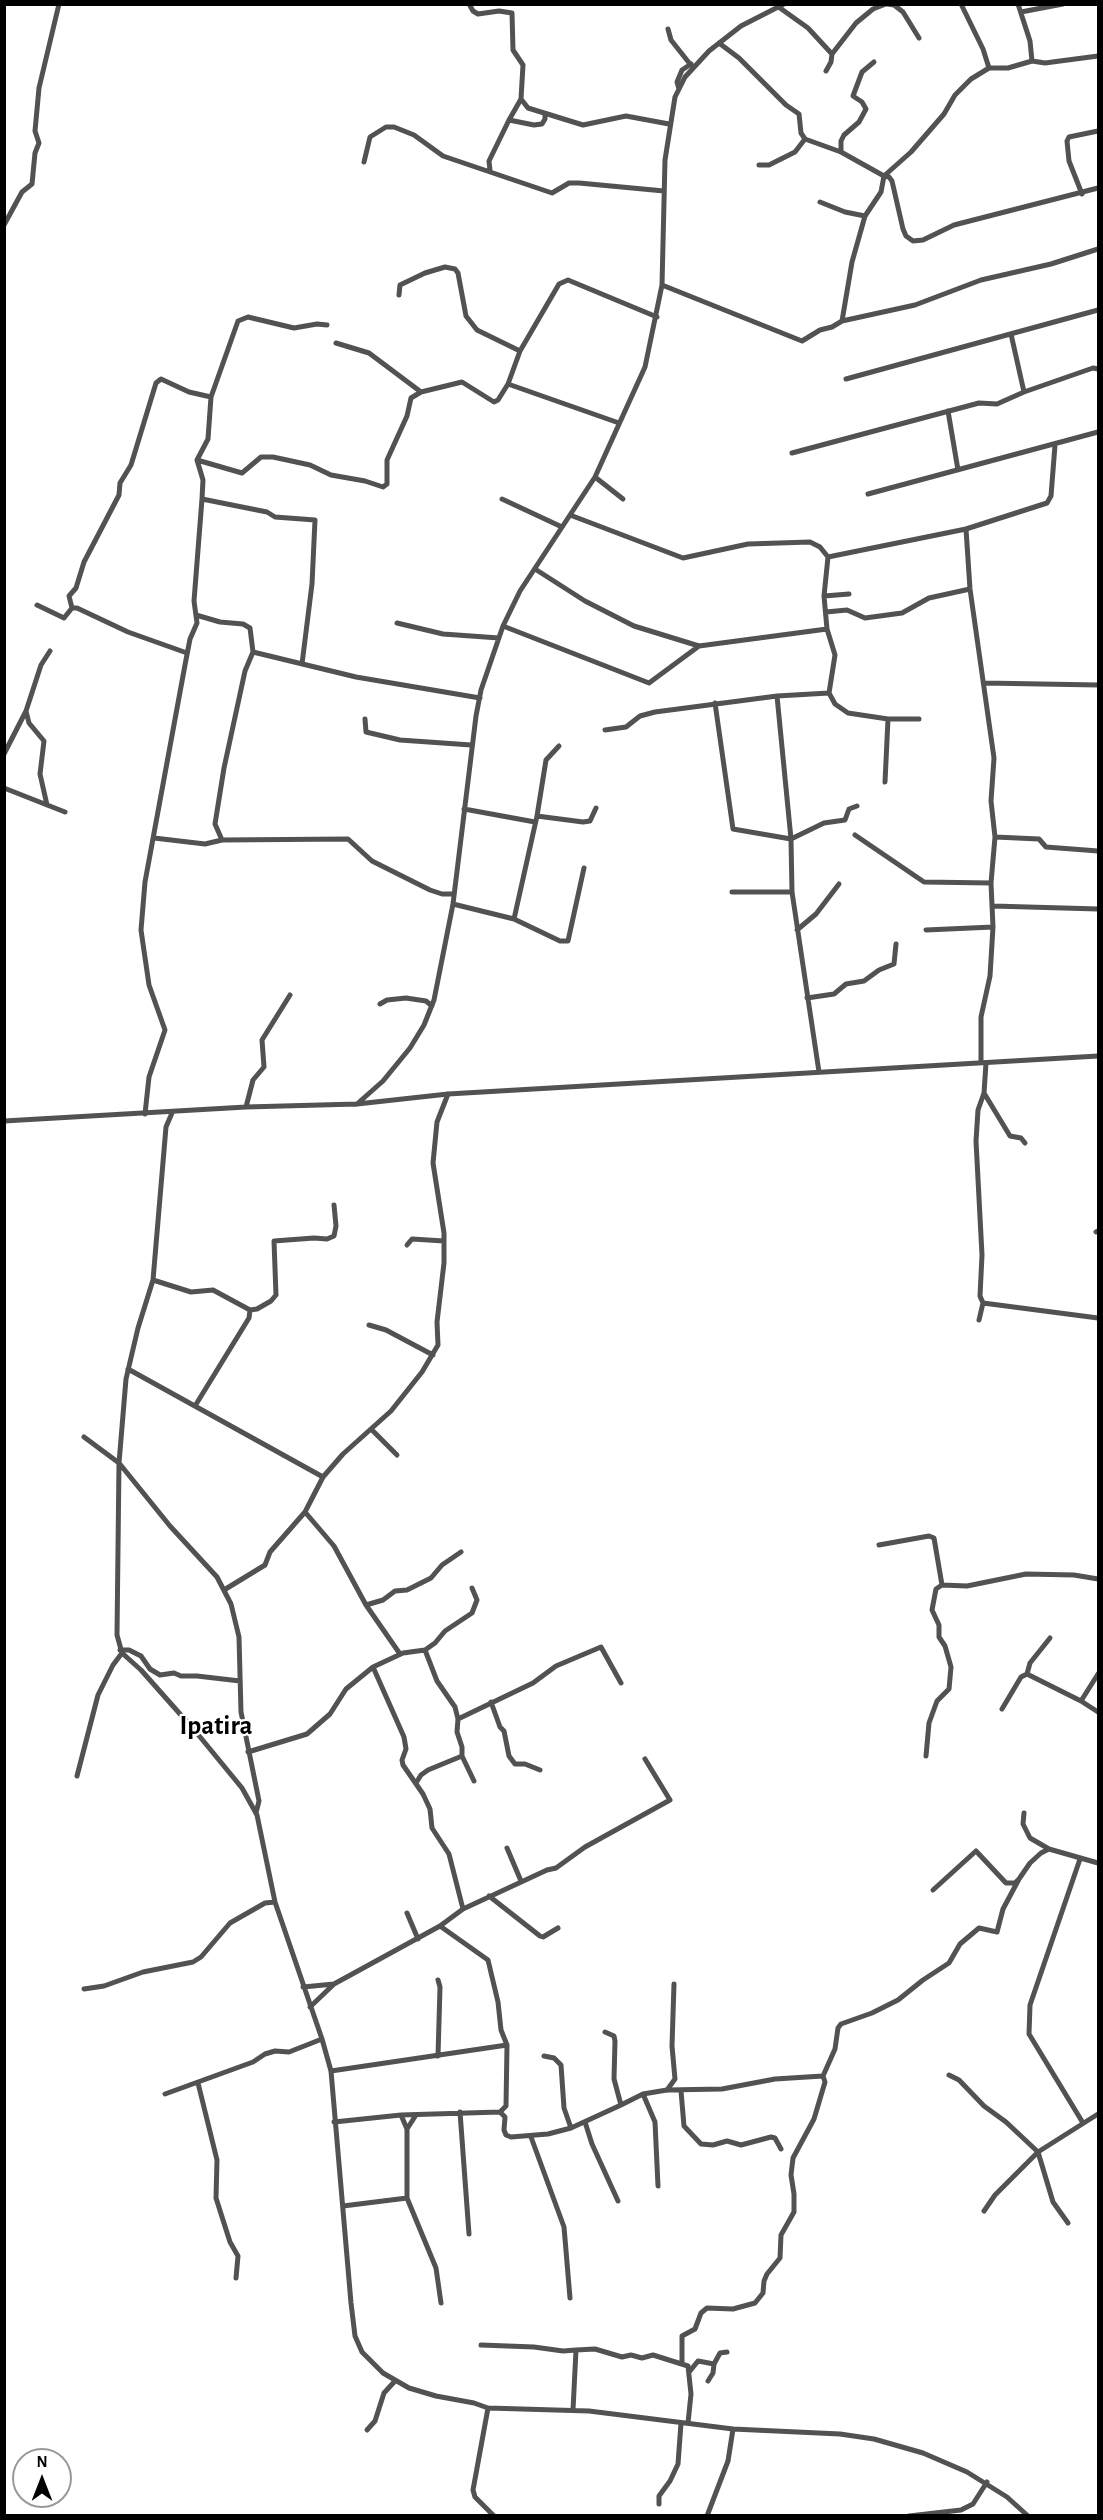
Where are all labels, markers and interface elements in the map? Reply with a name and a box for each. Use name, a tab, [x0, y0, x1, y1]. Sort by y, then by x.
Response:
district label: Ipatira	[180, 1710, 252, 1742]
north arrow	[12, 2448, 72, 2508]
text: N	[36, 2454, 48, 2470]

